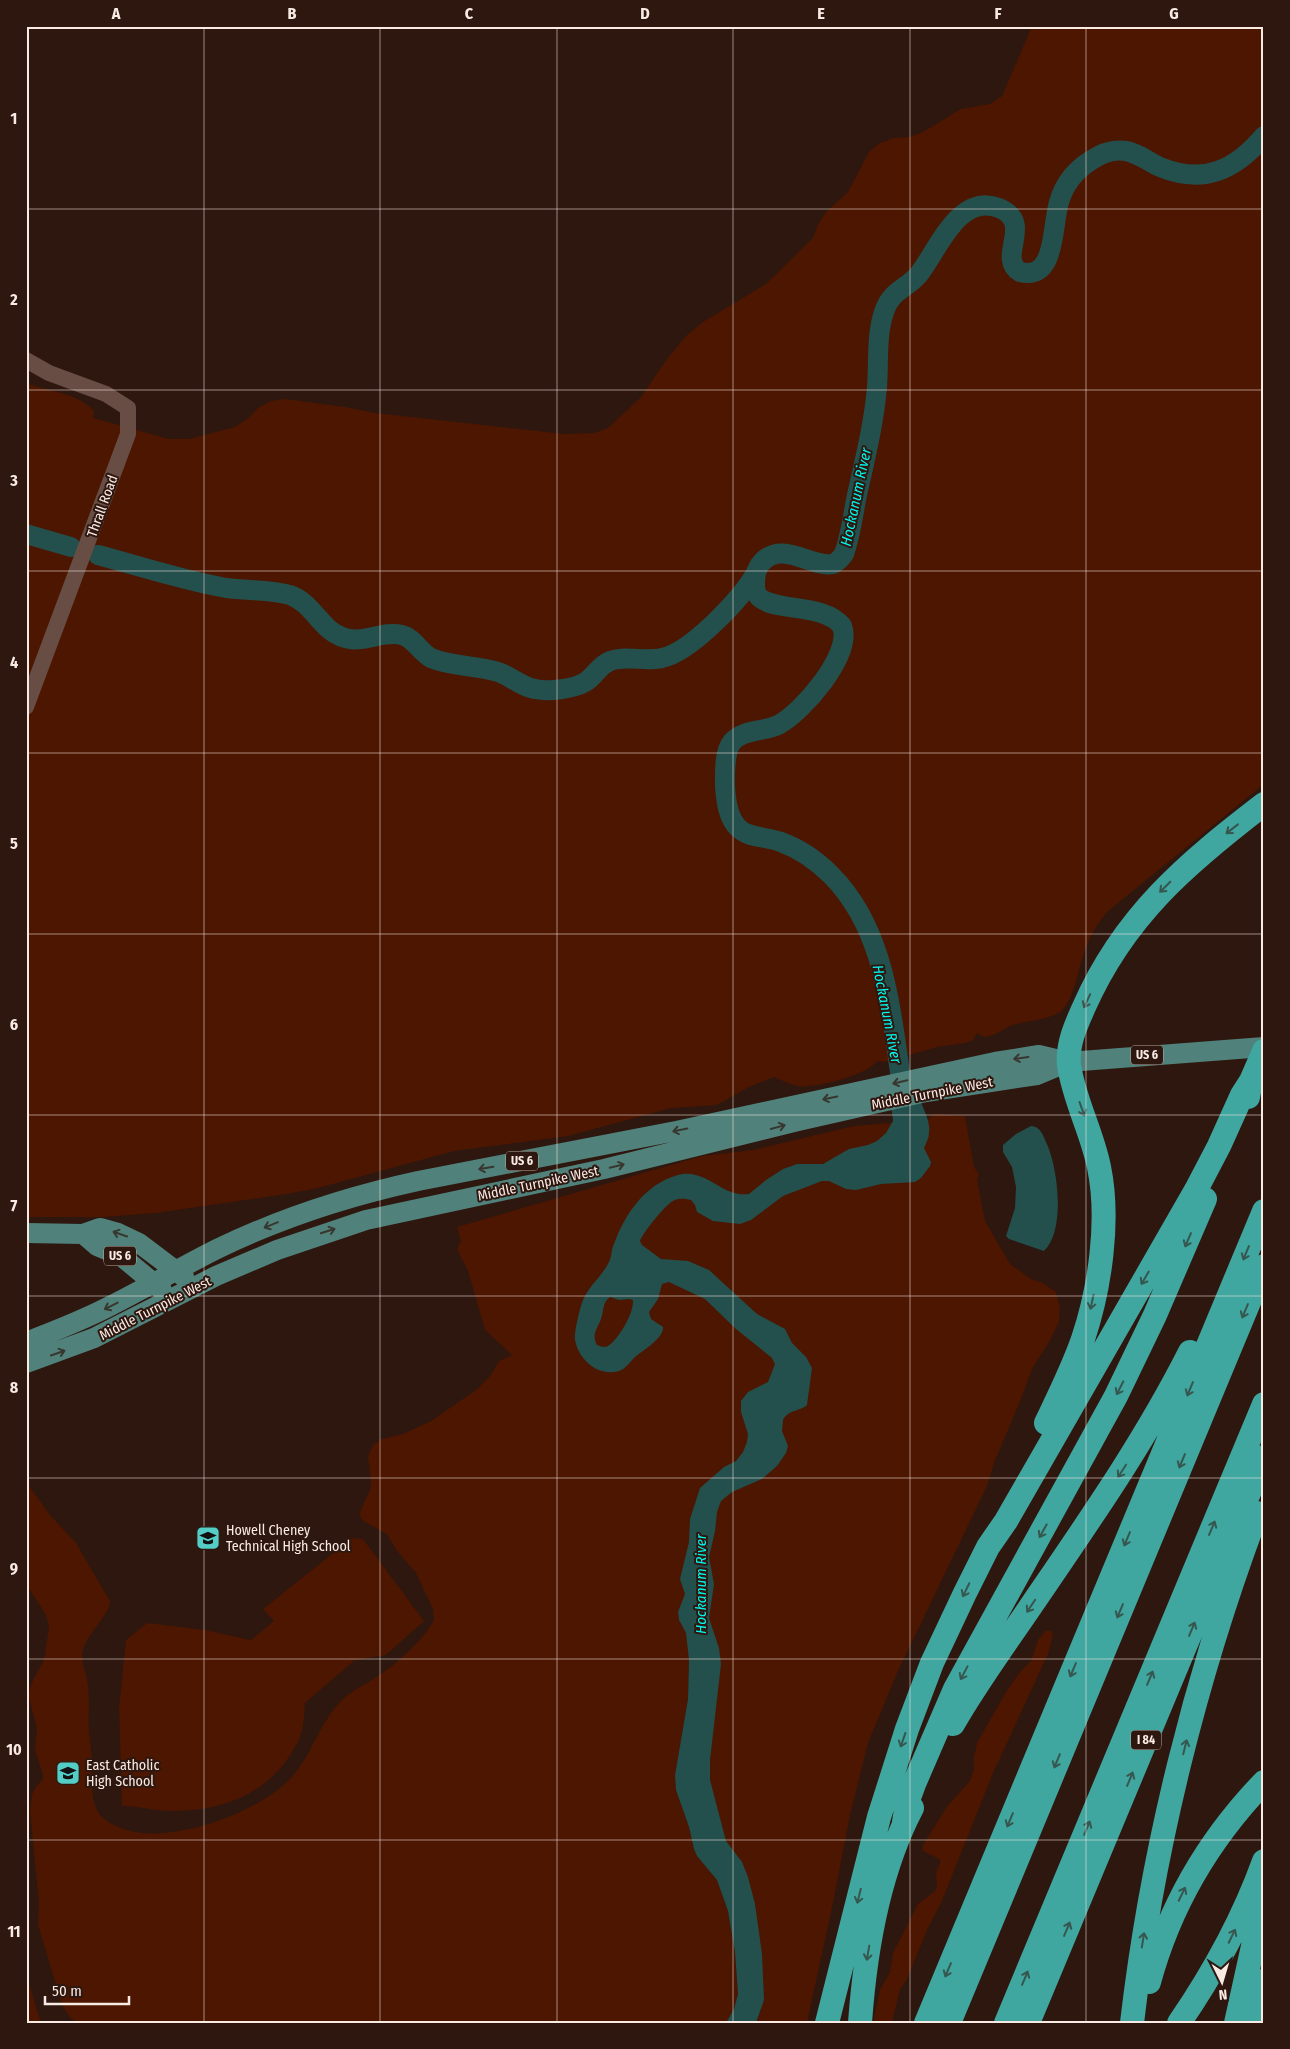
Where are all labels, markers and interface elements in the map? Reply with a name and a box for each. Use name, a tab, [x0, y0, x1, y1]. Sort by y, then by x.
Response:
text: A	[111, 4, 121, 23]
text: B	[288, 4, 297, 23]
text: C	[465, 4, 474, 23]
text: D	[640, 4, 650, 23]
text: E	[817, 4, 825, 23]
text: F	[994, 4, 1002, 23]
text: G	[1169, 4, 1179, 23]
text: 1	[11, 109, 17, 128]
text: 2	[9, 290, 18, 309]
water label: Hockanum River	[837, 445, 875, 548]
text: 3	[9, 471, 18, 490]
street label: Thrall Road	[83, 473, 122, 540]
text: 4	[10, 653, 18, 672]
one-way arrow	[1226, 823, 1239, 834]
text: 5	[10, 834, 18, 853]
one-way arrow	[1159, 881, 1171, 893]
water label: Hockanum River	[869, 963, 906, 1066]
one-way arrow	[1082, 993, 1092, 1008]
text: 6	[10, 1015, 18, 1034]
road number: US 6	[1131, 1046, 1163, 1064]
one-way arrow	[1013, 1053, 1029, 1063]
street label: Middle Turnpike West	[870, 1073, 995, 1114]
one-way arrow	[892, 1078, 908, 1087]
one-way arrow	[822, 1093, 838, 1103]
one-way arrow	[1078, 1100, 1087, 1116]
one-way arrow	[769, 1121, 785, 1131]
one-way arrow	[672, 1126, 688, 1135]
road number: US 6	[506, 1152, 538, 1170]
one-way arrow	[609, 1161, 625, 1170]
street label: Middle Turnpike West	[476, 1162, 601, 1205]
one-way arrow	[478, 1163, 494, 1173]
text: 7	[11, 1196, 18, 1215]
one-way arrow	[264, 1222, 279, 1231]
one-way arrow	[320, 1226, 336, 1236]
one-way arrow	[113, 1229, 128, 1238]
one-way arrow	[1182, 1232, 1192, 1247]
one-way arrow	[1241, 1245, 1251, 1260]
road number: US 6	[104, 1246, 136, 1266]
one-way arrow	[1140, 1270, 1150, 1285]
street label: Middle Turnpike West	[96, 1273, 214, 1344]
one-way arrow	[1087, 1294, 1096, 1310]
one-way arrow	[103, 1301, 118, 1311]
one-way arrow	[1240, 1303, 1249, 1318]
one-way arrow	[49, 1348, 65, 1357]
text: 8	[10, 1378, 19, 1397]
one-way arrow	[1115, 1380, 1124, 1395]
one-way arrow	[1185, 1380, 1194, 1396]
one-way arrow	[1177, 1453, 1187, 1468]
one-way arrow	[1117, 1464, 1127, 1478]
one-way arrow	[1208, 1521, 1217, 1536]
place label: Howell Cheney Technical High School	[226, 1522, 351, 1555]
one-way arrow	[1037, 1523, 1047, 1537]
school or university icon: Howell Cheney Technical High School	[195, 1525, 221, 1551]
one-way arrow	[1122, 1531, 1131, 1546]
water label: Hockanum River	[692, 1533, 710, 1634]
text: 9	[10, 1559, 18, 1578]
one-way arrow	[961, 1582, 970, 1597]
one-way arrow	[1026, 1598, 1036, 1612]
one-way arrow	[1115, 1603, 1124, 1618]
one-way arrow	[1188, 1622, 1198, 1637]
one-way arrow	[1067, 1662, 1077, 1677]
one-way arrow	[958, 1665, 968, 1679]
one-way arrow	[1145, 1671, 1155, 1686]
road number: I 84	[1131, 1730, 1161, 1750]
one-way arrow	[898, 1732, 907, 1747]
one-way arrow	[1181, 1739, 1190, 1755]
text: 10	[6, 1740, 22, 1759]
one-way arrow	[1052, 1753, 1062, 1768]
place label: East Catholic High School	[86, 1757, 159, 1790]
school or university icon: East Catholic High School	[55, 1760, 81, 1786]
one-way arrow	[1125, 1772, 1135, 1787]
one-way arrow	[1005, 1812, 1015, 1827]
one-way arrow	[1083, 1821, 1092, 1836]
one-way arrow	[1178, 1887, 1188, 1902]
one-way arrow	[854, 1888, 863, 1904]
text: 11	[7, 1922, 21, 1941]
one-way arrow	[1063, 1922, 1073, 1937]
one-way arrow	[1228, 1929, 1237, 1944]
one-way arrow	[1138, 1932, 1148, 1948]
one-way arrow	[863, 1945, 873, 1961]
north arrow	[1198, 1956, 1248, 2006]
one-way arrow	[942, 1962, 952, 1977]
one-way arrow	[1020, 1971, 1030, 1986]
scale bar	[45, 1974, 129, 2006]
text: 50 m	[52, 1982, 82, 2000]
text: N	[1218, 1986, 1228, 2003]

